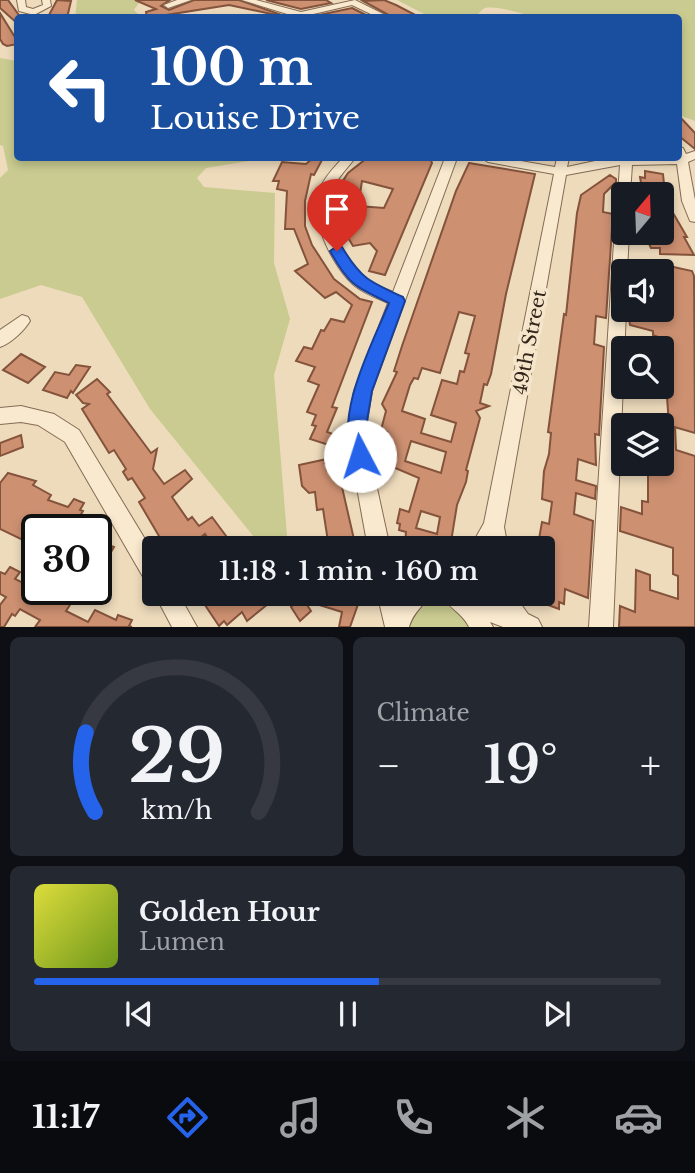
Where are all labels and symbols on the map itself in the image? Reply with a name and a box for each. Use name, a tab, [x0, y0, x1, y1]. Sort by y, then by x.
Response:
pin	[307, 179, 367, 251]
north arrow	[611, 182, 674, 245]
street label: 49th Street	[508, 287, 551, 396]
position arrow	[323, 419, 397, 493]
speed limit sign: 30	[21, 514, 112, 605]

